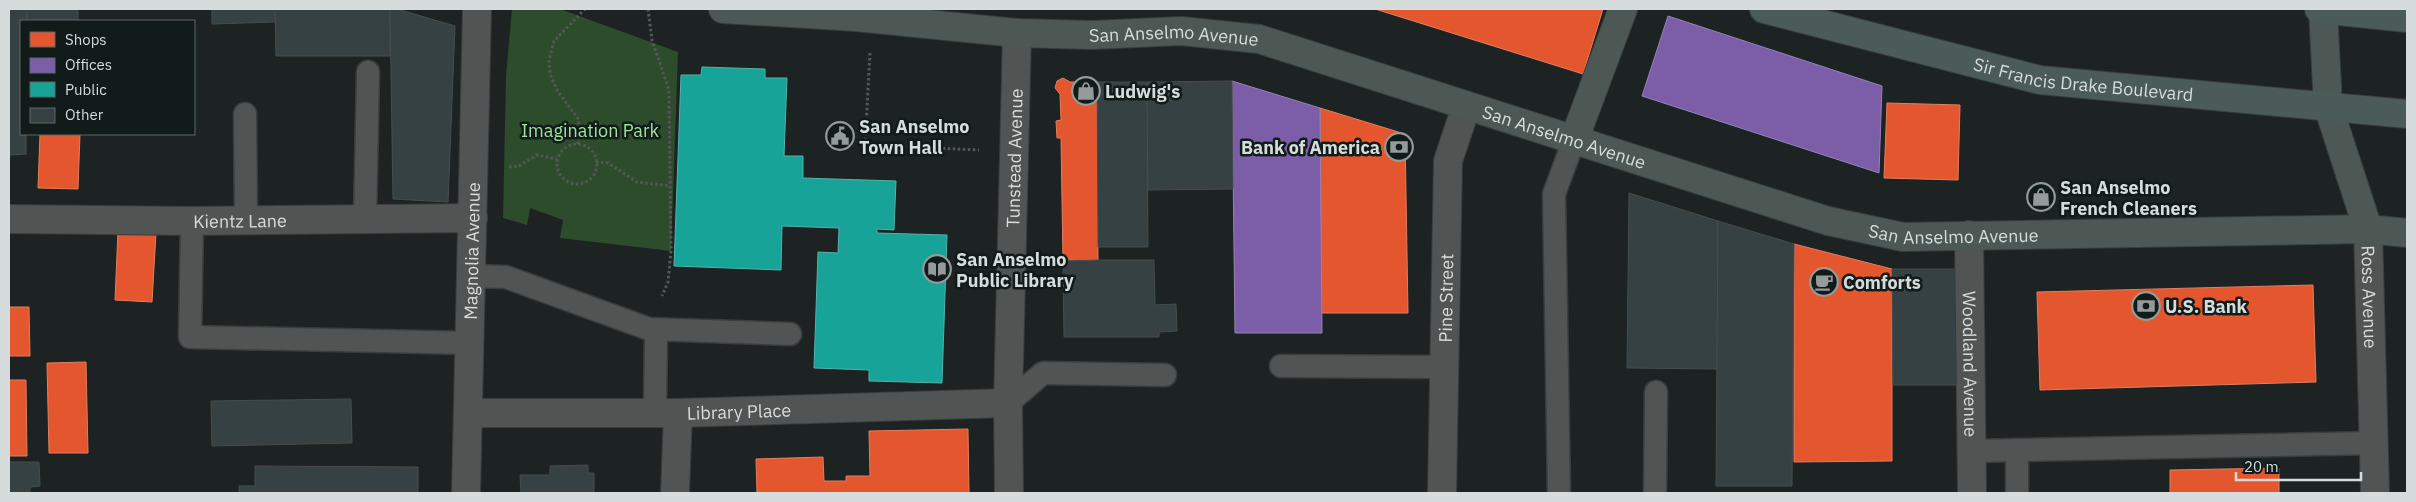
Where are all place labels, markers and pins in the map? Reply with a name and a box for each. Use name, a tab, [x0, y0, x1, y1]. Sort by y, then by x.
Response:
shop icon: Ludwig's	[1071, 76, 1101, 106]
place label: Ludwig's	[1105, 80, 1180, 103]
place label: San Anselmo Town Hall	[859, 115, 969, 159]
public building icon: San Anselmo Town Hall	[825, 121, 855, 151]
bank icon: Bank of America	[1384, 132, 1414, 162]
place label: Bank of America	[1241, 136, 1380, 159]
place label: San Anselmo French Cleaners	[2060, 176, 2197, 220]
shop icon: San Anselmo French Cleaners	[2026, 182, 2056, 212]
place label: San Anselmo Public Library	[956, 248, 1074, 292]
library icon: San Anselmo Public Library	[922, 254, 952, 284]
cafe icon: Comforts	[1809, 267, 1839, 297]
place label: Comforts	[1843, 271, 1921, 294]
bank icon: U.S. Bank	[2131, 291, 2161, 321]
place label: U.S. Bank	[2165, 295, 2247, 318]

